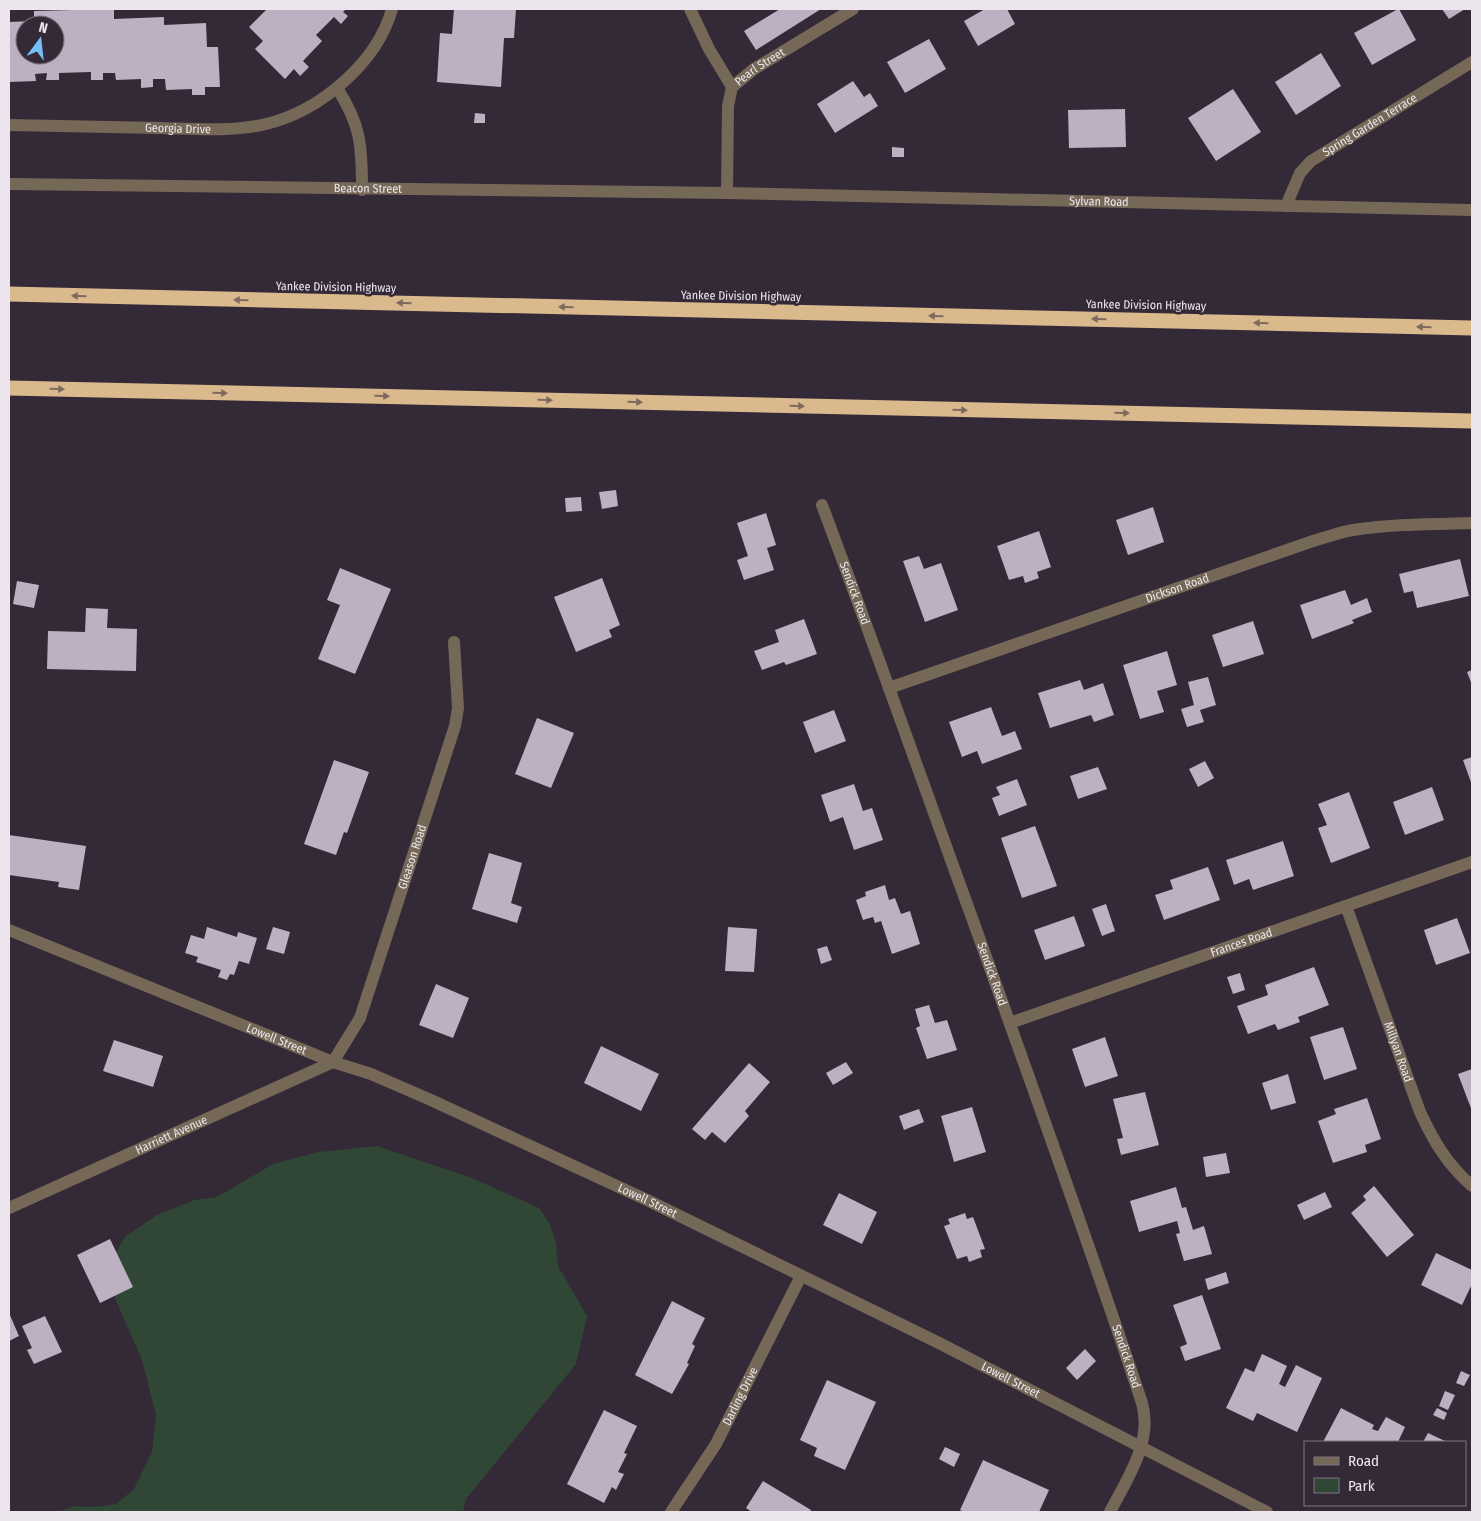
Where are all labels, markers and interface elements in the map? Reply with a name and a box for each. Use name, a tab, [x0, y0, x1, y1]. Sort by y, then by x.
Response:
north arrow	[15, 15, 65, 65]
text: N	[37, 19, 49, 37]
street label: Pearl Street	[732, 45, 787, 89]
street label: Spring Garden Terrace	[1320, 91, 1419, 159]
street label: Georgia Drive	[145, 121, 211, 136]
street label: Beacon Street	[334, 181, 402, 196]
street label: Sylvan Road	[1069, 194, 1129, 209]
street label: Yankee Division Highway	[276, 279, 397, 295]
street label: Yankee Division Highway	[681, 288, 802, 304]
one-way arrow	[71, 292, 87, 300]
one-way arrow	[233, 295, 249, 303]
street label: Yankee Division Highway	[1086, 297, 1207, 313]
one-way arrow	[396, 299, 412, 307]
one-way arrow	[558, 303, 574, 311]
one-way arrow	[928, 311, 944, 319]
one-way arrow	[1090, 315, 1106, 323]
one-way arrow	[1253, 319, 1269, 327]
one-way arrow	[1415, 322, 1431, 330]
one-way arrow	[50, 385, 66, 393]
one-way arrow	[212, 389, 228, 397]
one-way arrow	[375, 392, 391, 400]
one-way arrow	[537, 396, 553, 404]
one-way arrow	[627, 399, 643, 407]
one-way arrow	[790, 402, 806, 410]
one-way arrow	[952, 406, 968, 414]
one-way arrow	[1115, 410, 1131, 418]
street label: Sendick Road	[837, 560, 873, 627]
street label: Dickson Road	[1144, 571, 1211, 606]
street label: Gleason Road	[395, 823, 429, 891]
street label: Frances Road	[1209, 925, 1274, 960]
street label: Sendick Road	[974, 941, 1010, 1007]
street label: Lowell Street	[244, 1020, 309, 1058]
street label: Millyan Road	[1381, 1020, 1416, 1084]
street label: Harriett Avenue	[133, 1113, 209, 1157]
street label: Lowell Street	[616, 1181, 679, 1221]
street label: Sendick Road	[1109, 1323, 1144, 1390]
street label: Lowell Street	[979, 1359, 1042, 1401]
street label: Darling Drive	[720, 1365, 761, 1428]
legend	[1304, 1441, 1466, 1506]
text: Road	[1348, 1452, 1379, 1470]
text: Park	[1348, 1477, 1375, 1495]

